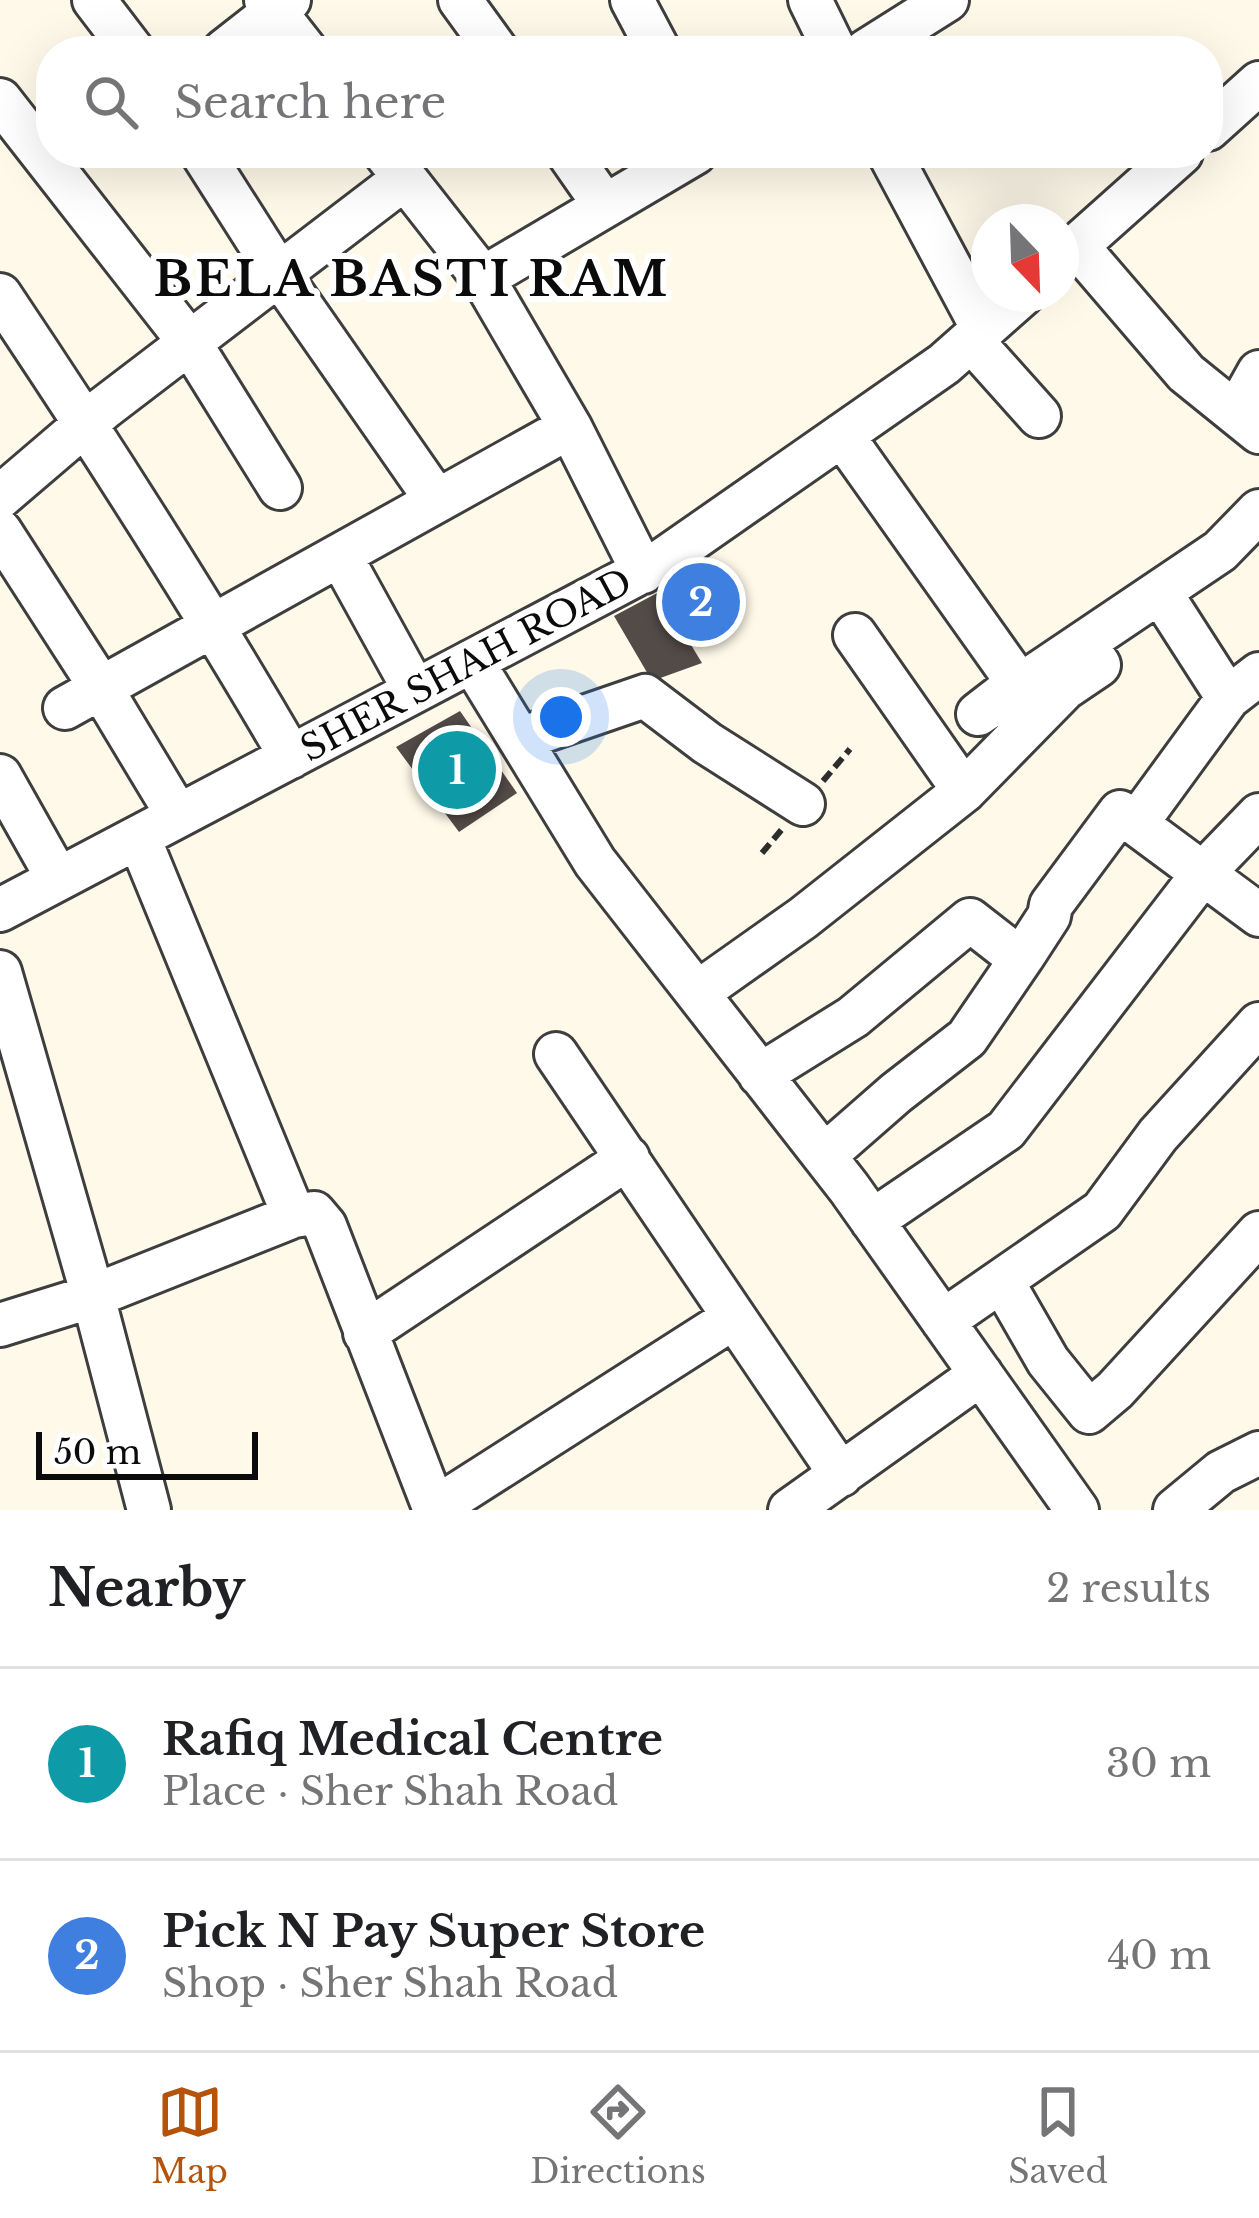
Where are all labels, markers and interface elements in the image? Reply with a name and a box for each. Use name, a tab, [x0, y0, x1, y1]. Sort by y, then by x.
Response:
search box	[36, 36, 1223, 168]
icon: search	[78, 69, 144, 135]
text: Search here	[174, 74, 446, 130]
north arrow	[971, 204, 1079, 312]
district label: BELA BASTI RAM	[154, 249, 670, 309]
pin: 2	[662, 557, 740, 647]
street label: SHER SHAH ROAD	[293, 559, 639, 771]
your location	[531, 687, 591, 747]
pin: 1	[418, 725, 496, 815]
scale bar	[36, 1426, 258, 1479]
text: 50 m	[54, 1432, 141, 1473]
text: Nearby	[48, 1557, 245, 1620]
text: 2 results	[1046, 1564, 1211, 1613]
text: Rafiq Medical Centre	[162, 1711, 663, 1767]
text: 1	[78, 1739, 96, 1788]
text: 30 m	[1106, 1739, 1211, 1788]
text: Place · Sher Shah Road	[162, 1767, 618, 1816]
text: Pick N Pay Super Store	[162, 1903, 705, 1959]
text: 2	[74, 1931, 100, 1980]
text: 40 m	[1107, 1931, 1211, 1980]
text: Shop · Sher Shah Road	[162, 1959, 618, 2008]
tab: Map	[151, 2079, 228, 2192]
tab: Directions	[530, 2079, 706, 2192]
tab: Saved	[1008, 2079, 1108, 2192]

